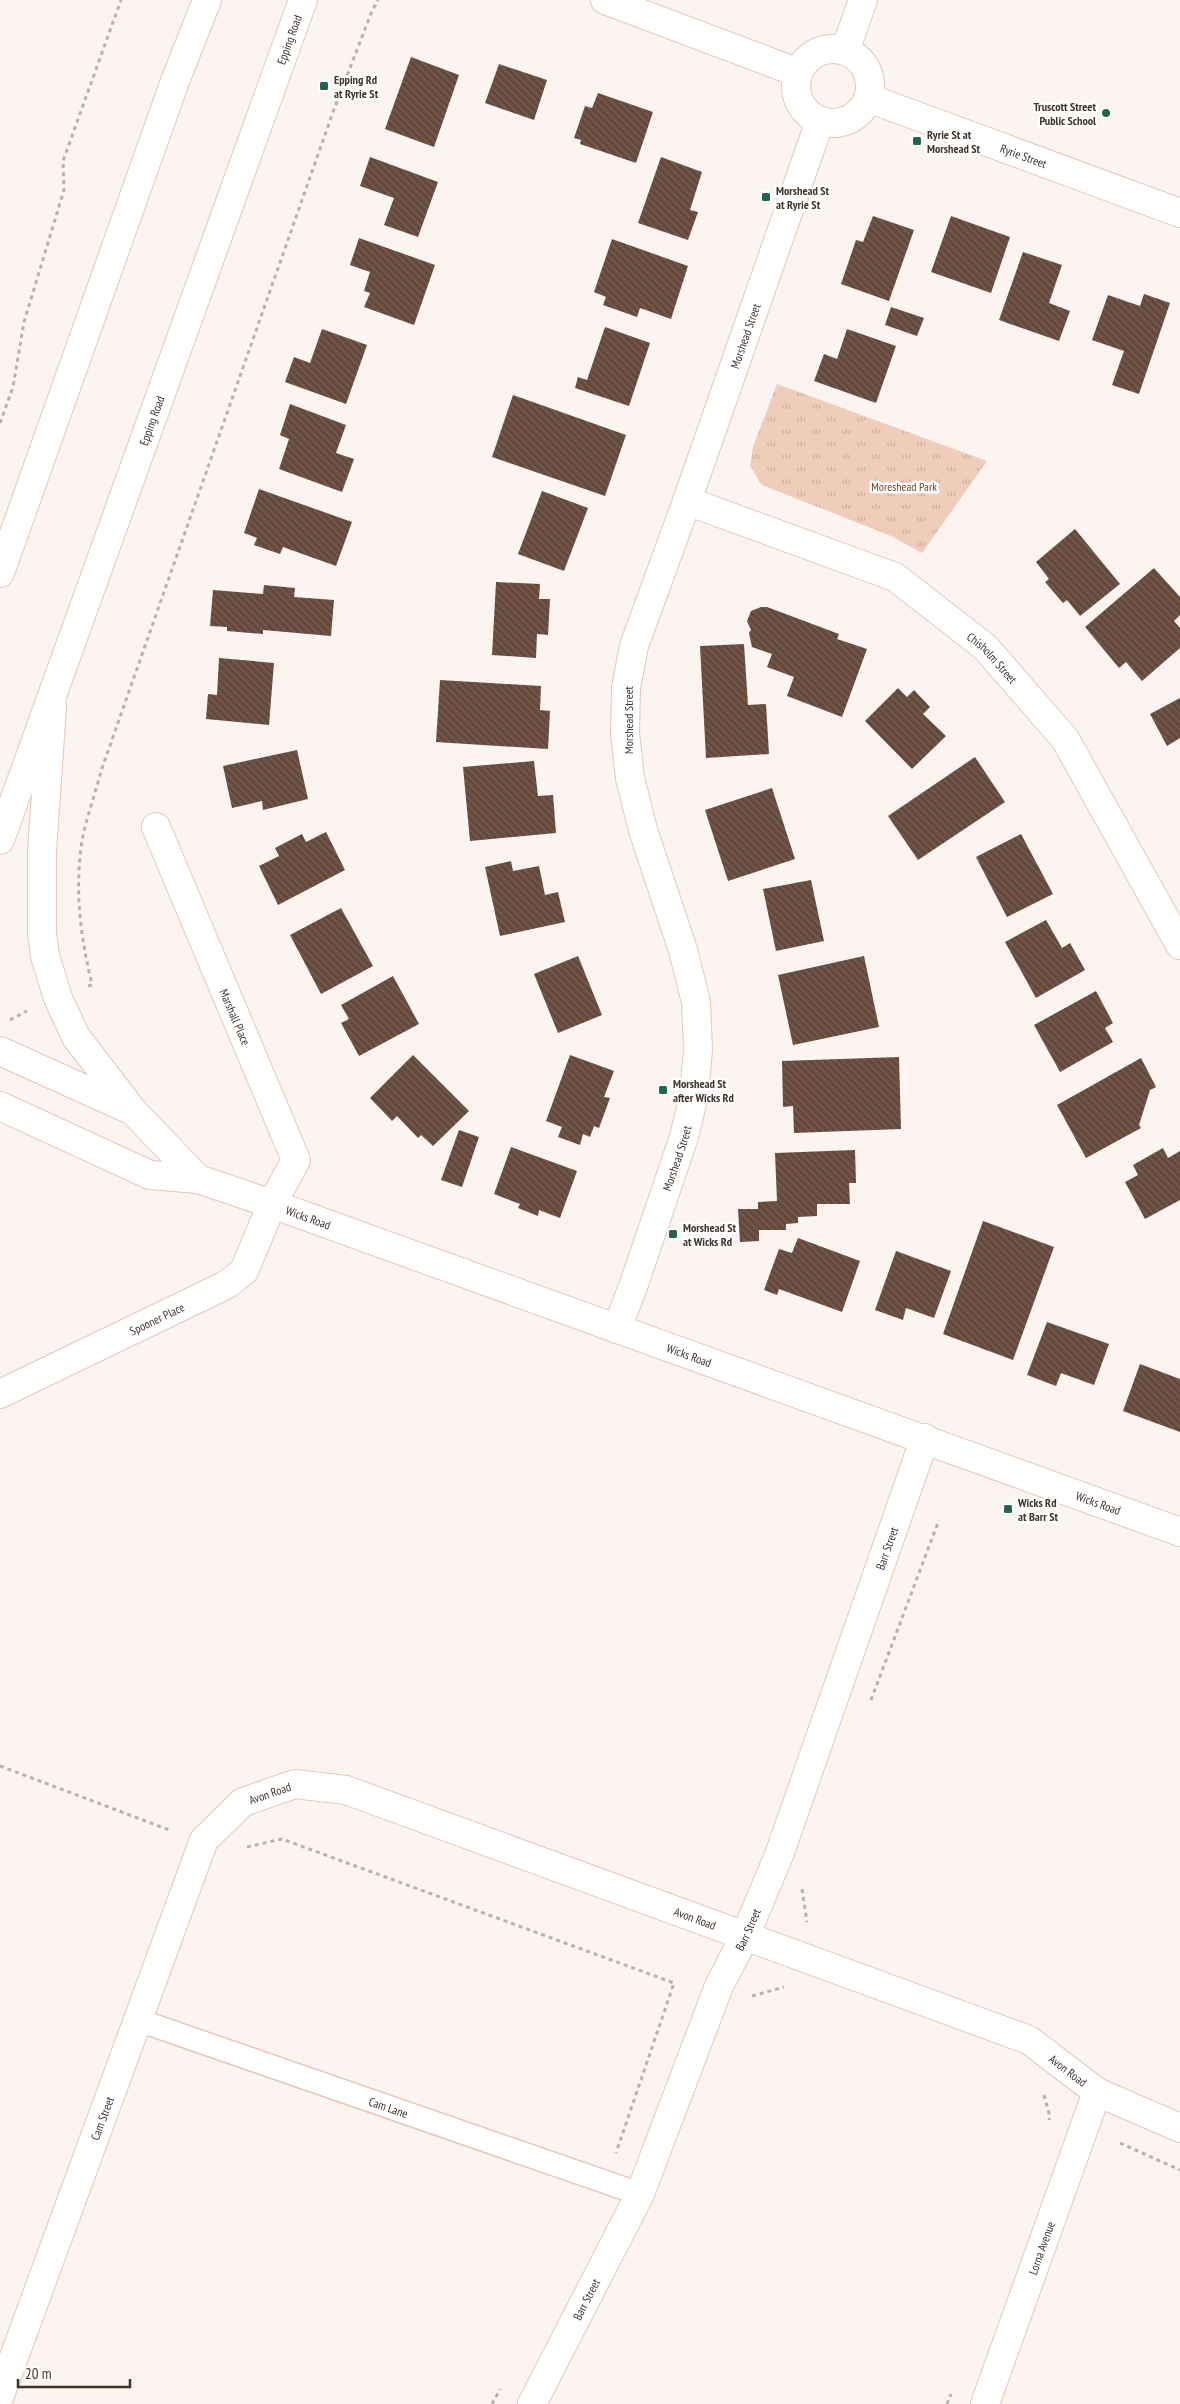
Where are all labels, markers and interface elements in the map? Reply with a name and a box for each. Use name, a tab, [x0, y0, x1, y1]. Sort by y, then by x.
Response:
street label: Epping Road	[273, 13, 305, 66]
place label: Epping Rd at Ryrie St	[334, 72, 379, 101]
marker: Epping Rd at Ryrie St	[318, 80, 330, 92]
place label: Truscott Street Public School	[1033, 99, 1096, 128]
marker: Truscott Street Public School	[1100, 107, 1112, 119]
place label: Ryrie St at Morshead St	[927, 127, 981, 156]
marker: Ryrie St at Morshead St	[911, 135, 923, 147]
street label: Ryrie Street	[998, 140, 1050, 171]
place label: Morshead St at Ryrie St	[776, 183, 830, 212]
marker: Morshead St at Ryrie St	[760, 191, 772, 203]
street label: Morshead Street	[727, 301, 763, 370]
street label: Epping Road	[135, 394, 167, 447]
park label: Moreshead Park	[871, 479, 937, 494]
street label: Chisholm Street	[964, 629, 1021, 687]
street label: Morshead Street	[621, 685, 636, 754]
street label: Marshall Place	[216, 986, 254, 1048]
place label: Morshead St after Wicks Rd	[673, 1076, 734, 1105]
marker: Morshead St after Wicks Rd	[657, 1084, 669, 1096]
street label: Morshead Street	[659, 1123, 694, 1193]
street label: Wicks Road	[284, 1202, 333, 1232]
place label: Morshead St at Wicks Rd	[683, 1220, 737, 1249]
marker: Morshead St at Wicks Rd	[667, 1228, 679, 1240]
street label: Spooner Place	[127, 1299, 187, 1338]
street label: Wicks Road	[665, 1340, 714, 1370]
street label: Wicks Road	[1074, 1488, 1123, 1517]
place label: Wicks Rd at Barr St	[1017, 1495, 1059, 1524]
marker: Wicks Rd at Barr St	[1002, 1503, 1014, 1515]
street label: Barr Street	[872, 1524, 901, 1572]
street label: Avon Road	[247, 1779, 293, 1807]
street label: Avon Road	[672, 1903, 718, 1932]
street label: Barr Street	[731, 1905, 764, 1953]
street label: Avon Road	[1047, 2051, 1090, 2089]
street label: Cam Lane	[367, 2093, 410, 2120]
street label: Cam Street	[87, 2094, 117, 2142]
street label: Lorna Avenue	[1025, 2219, 1058, 2276]
street label: Barr Street	[569, 2275, 603, 2322]
scale bar	[18, 2356, 130, 2388]
text: 20 m	[25, 2364, 51, 2383]

